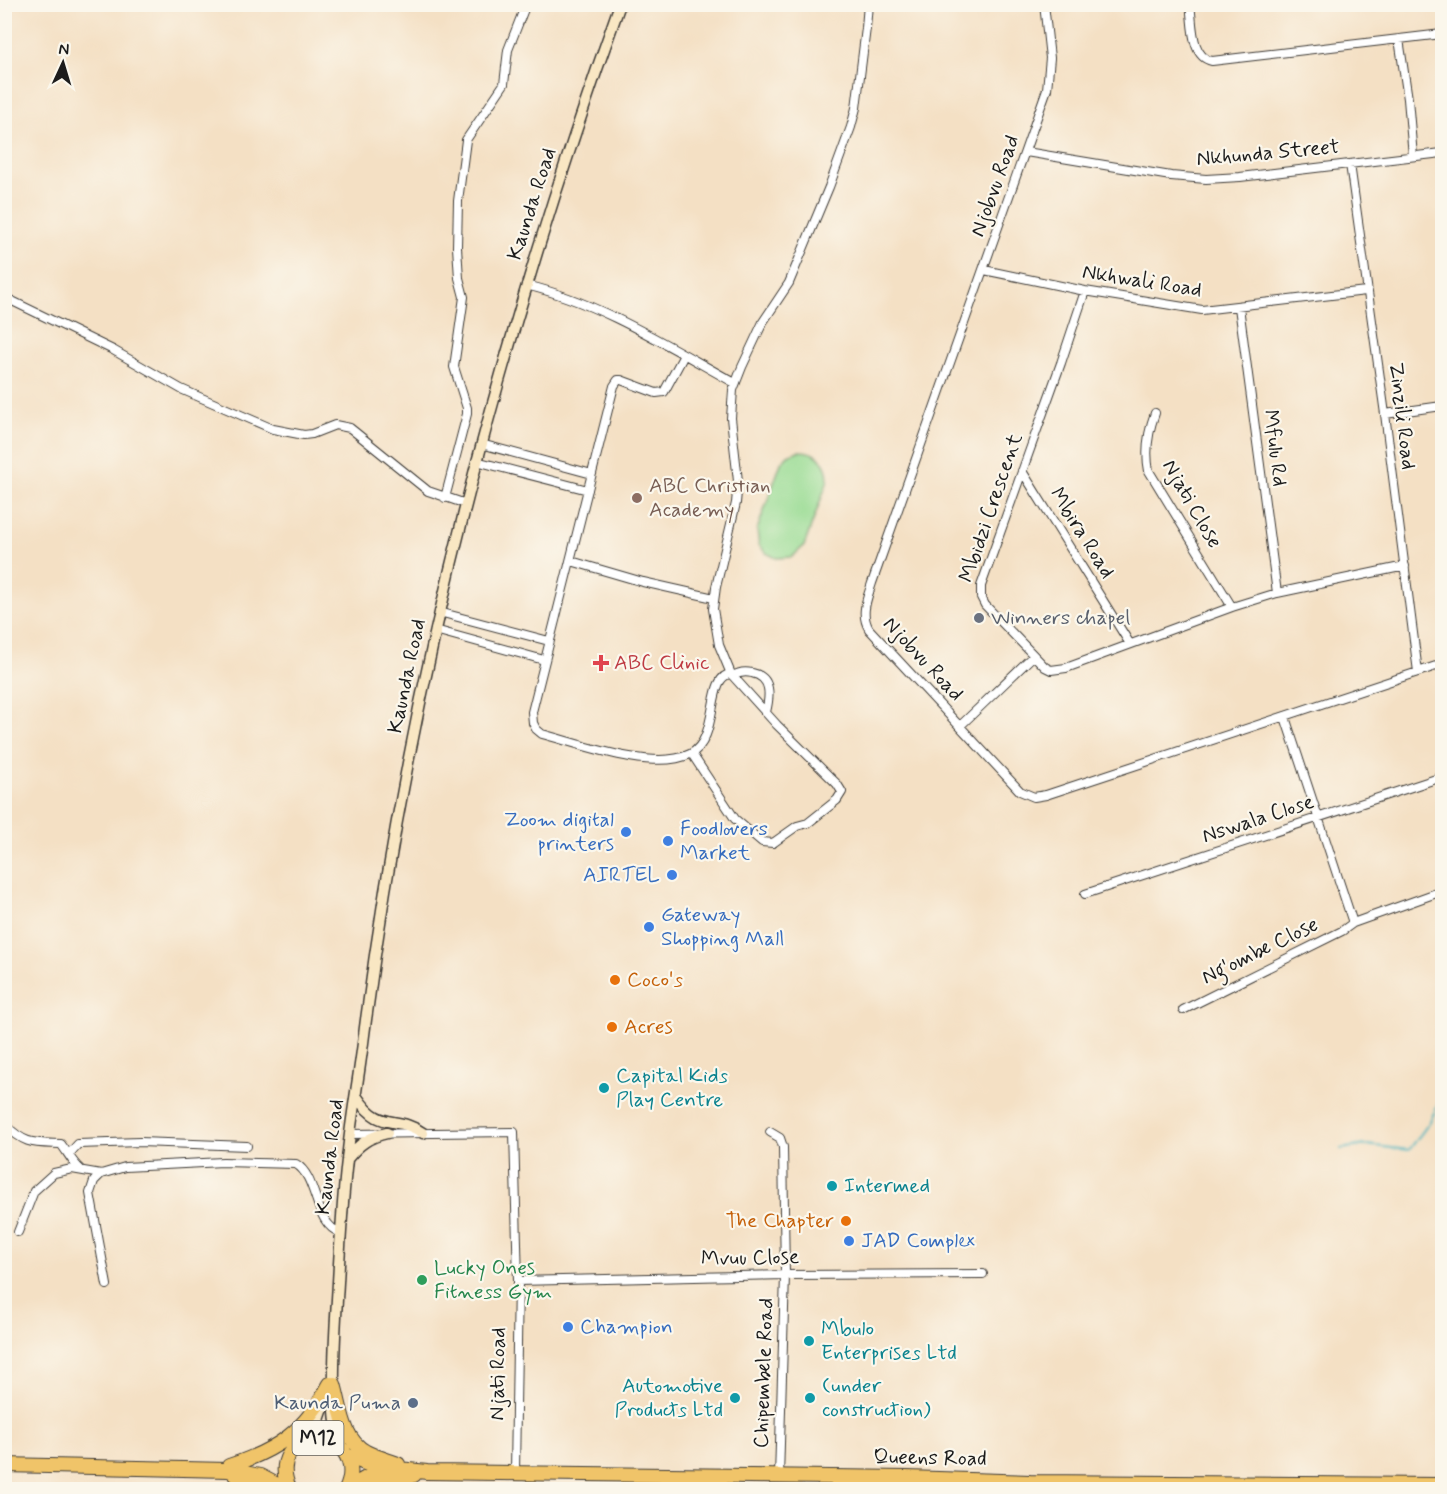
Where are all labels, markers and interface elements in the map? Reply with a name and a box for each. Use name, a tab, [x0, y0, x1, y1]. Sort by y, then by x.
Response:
north arrow	[33, 33, 93, 93]
text: N	[58, 39, 70, 60]
street label: Njobvu Road	[964, 131, 1026, 241]
street label: Nkhunda Street	[1195, 133, 1341, 173]
street label: Kaunda Road	[501, 144, 563, 264]
street label: Nkhwali Road	[1080, 258, 1204, 304]
street label: Zinzili Road	[1382, 361, 1422, 471]
street label: Mfulu Rd	[1256, 408, 1294, 488]
street label: Mbidzi Crescent	[952, 429, 1030, 586]
street label: Njati Close	[1155, 454, 1229, 554]
place label: ABC Christian Academy	[649, 472, 771, 524]
street label: Mbira Road	[1043, 482, 1121, 584]
marker: ABC Christian Academy	[630, 491, 644, 505]
place label: Winners chapel	[991, 604, 1130, 632]
street label: Njobvu Road	[876, 611, 970, 707]
marker: Winners chapel	[972, 611, 986, 625]
street label: Kaunda Road	[381, 616, 433, 736]
place label: ABC Clinic	[614, 649, 710, 677]
marker: ABC Clinic	[592, 654, 610, 672]
street label: Nswala Close	[1198, 788, 1318, 850]
place label: Zoom digital printers	[504, 806, 614, 858]
place label: Foodlovers Market	[680, 815, 768, 867]
marker: Zoom digital printers	[619, 825, 633, 839]
marker: Foodlovers Market	[661, 834, 675, 848]
place label: AIRTEL	[583, 861, 660, 889]
marker: AIRTEL	[665, 868, 679, 882]
place label: Gateway Shopping Mall	[661, 901, 785, 953]
street label: Ng'ombe Close	[1197, 911, 1324, 993]
marker: Gateway Shopping Mall	[642, 920, 656, 934]
place label: Coco's	[627, 966, 683, 994]
marker: Coco's	[608, 973, 622, 987]
place label: Acres	[624, 1013, 673, 1041]
marker: Acres	[605, 1020, 619, 1034]
place label: Capital Kids Play Centre	[616, 1062, 728, 1114]
marker: Capital Kids Play Centre	[597, 1081, 611, 1095]
street label: Kaunda Road	[309, 1098, 351, 1216]
place label: Intermed	[844, 1172, 930, 1200]
marker: Intermed	[825, 1179, 839, 1193]
place label: The Chapter	[725, 1207, 834, 1235]
marker: The Chapter	[839, 1214, 853, 1228]
place label: JAD Complex	[861, 1227, 975, 1255]
marker: JAD Complex	[842, 1234, 856, 1248]
street label: Mvuu Close	[701, 1243, 799, 1273]
place label: Lucky Ones Fitness Gym	[434, 1254, 552, 1306]
marker: Lucky Ones Fitness Gym	[415, 1273, 429, 1287]
street label: Chipembele Road	[747, 1297, 781, 1449]
place label: Champion	[580, 1313, 673, 1341]
place label: Mbulo Enterprises Ltd	[821, 1315, 957, 1367]
marker: Champion	[561, 1320, 575, 1334]
street label: Njati Road	[483, 1327, 513, 1421]
marker: Mbulo Enterprises Ltd	[802, 1334, 816, 1348]
place label: Automotive Products Ltd	[614, 1372, 723, 1424]
place label: (under construction)	[822, 1372, 931, 1424]
place label: Kaunda Puma	[274, 1389, 401, 1417]
marker: Automotive Products Ltd	[728, 1391, 742, 1405]
marker: (under construction)	[803, 1391, 817, 1405]
marker: Kaunda Puma	[406, 1396, 420, 1410]
road number: M12	[292, 1421, 344, 1455]
street label: Queens Road	[873, 1443, 987, 1473]

